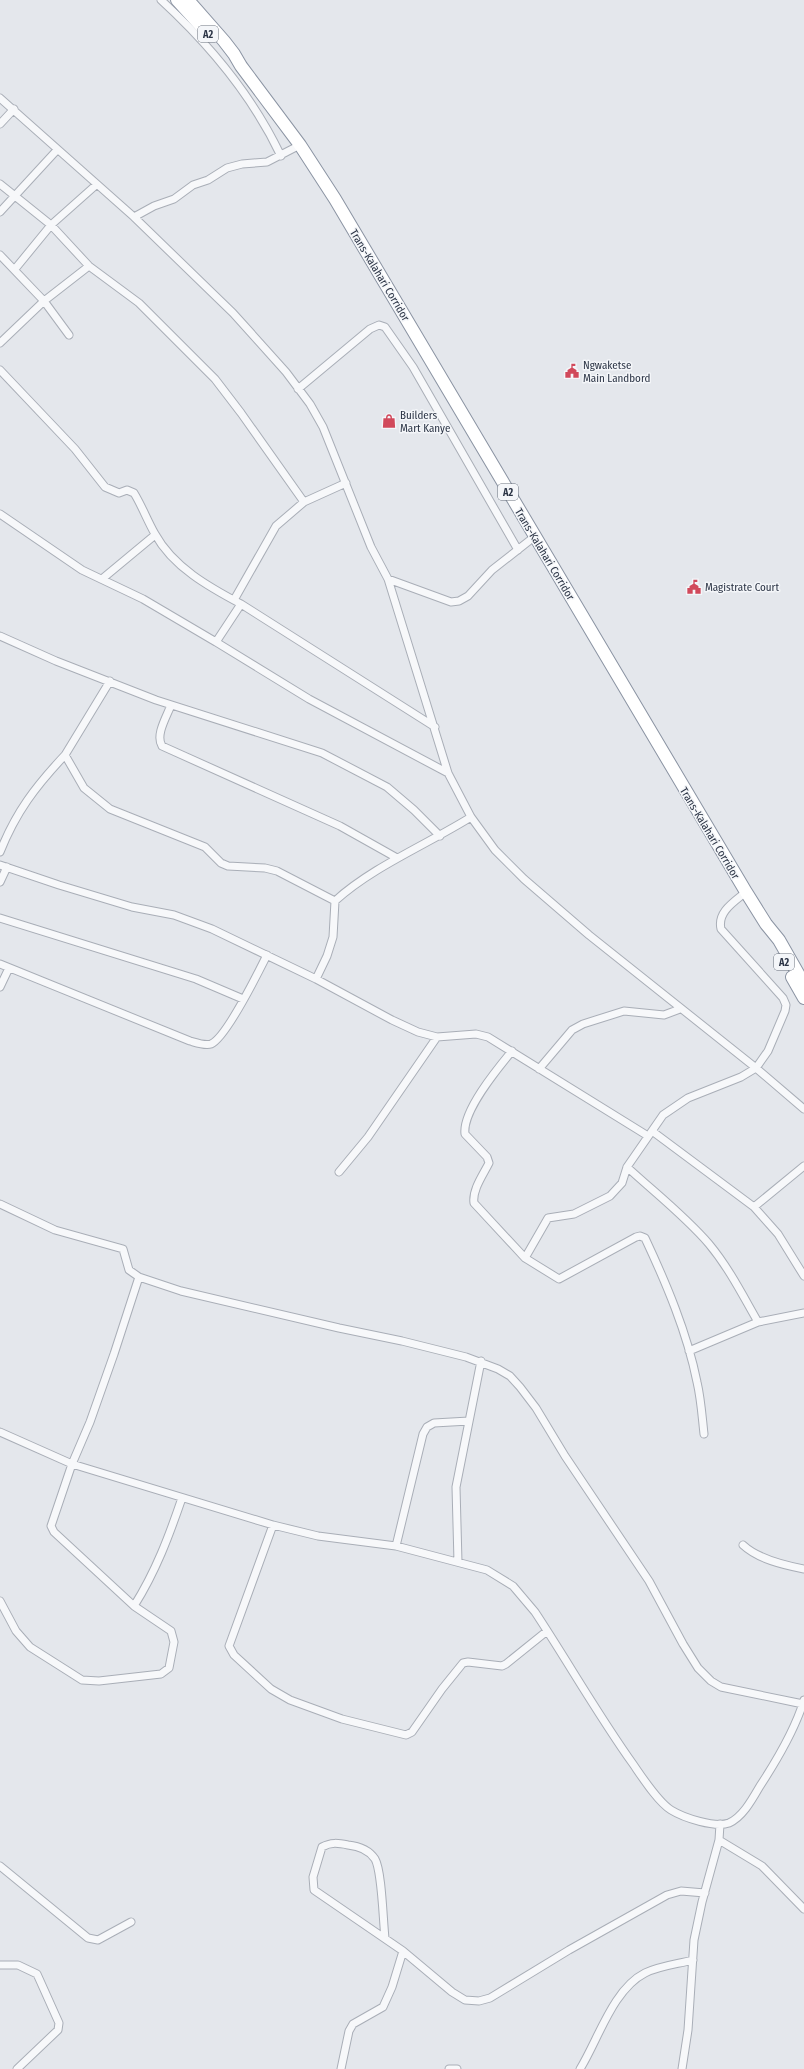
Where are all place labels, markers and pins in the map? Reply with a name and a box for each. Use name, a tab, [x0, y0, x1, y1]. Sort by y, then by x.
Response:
place label: Ngwaketse Main Landbord	[583, 359, 650, 385]
public building icon: Ngwaketse Main Landbord	[564, 363, 580, 379]
place label: Builders Mart Kanye	[400, 409, 450, 435]
shop icon: Builders Mart Kanye	[381, 413, 397, 429]
public building icon: Magistrate Court	[686, 579, 702, 595]
place label: Magistrate Court	[705, 581, 779, 594]

